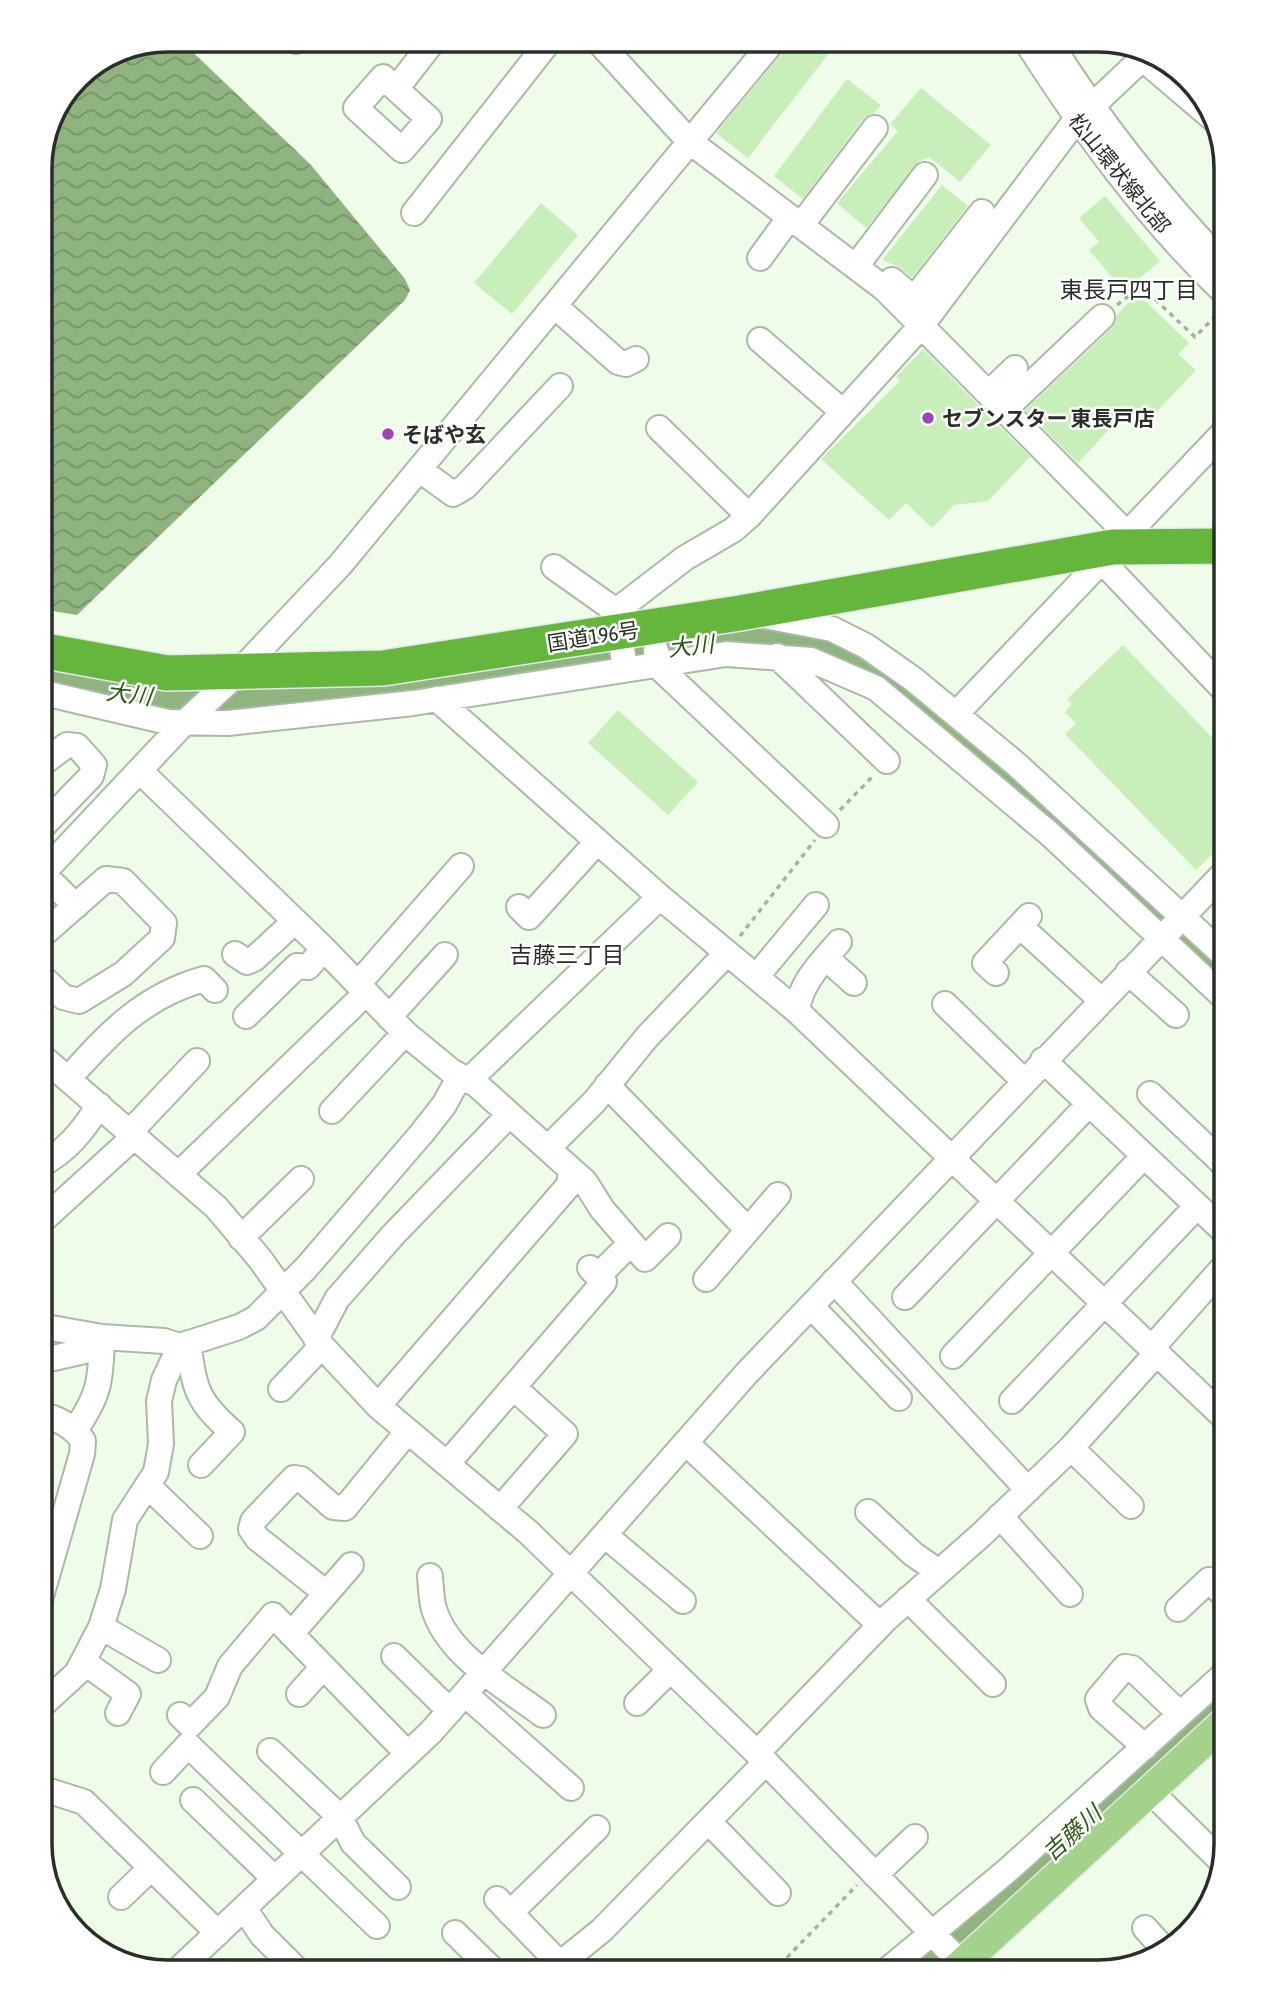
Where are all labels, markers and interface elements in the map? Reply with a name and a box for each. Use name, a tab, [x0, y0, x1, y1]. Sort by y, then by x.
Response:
street label: 松山環状線北部	[1064, 108, 1176, 238]
district label: 東長戸四丁目	[1060, 277, 1198, 303]
place label: セブンスター 東長戸店	[942, 406, 1154, 430]
marker: セブンスター 東長戸店	[920, 410, 936, 426]
place label: そばや玄	[402, 422, 486, 446]
marker: そばや玄	[380, 426, 396, 442]
street label: 国道196号	[545, 617, 641, 655]
water label: 大川	[667, 630, 718, 661]
water label: 大川	[105, 678, 156, 710]
district label: 吉藤三丁目	[510, 942, 625, 968]
water label: 吉藤川	[1038, 1798, 1109, 1866]

